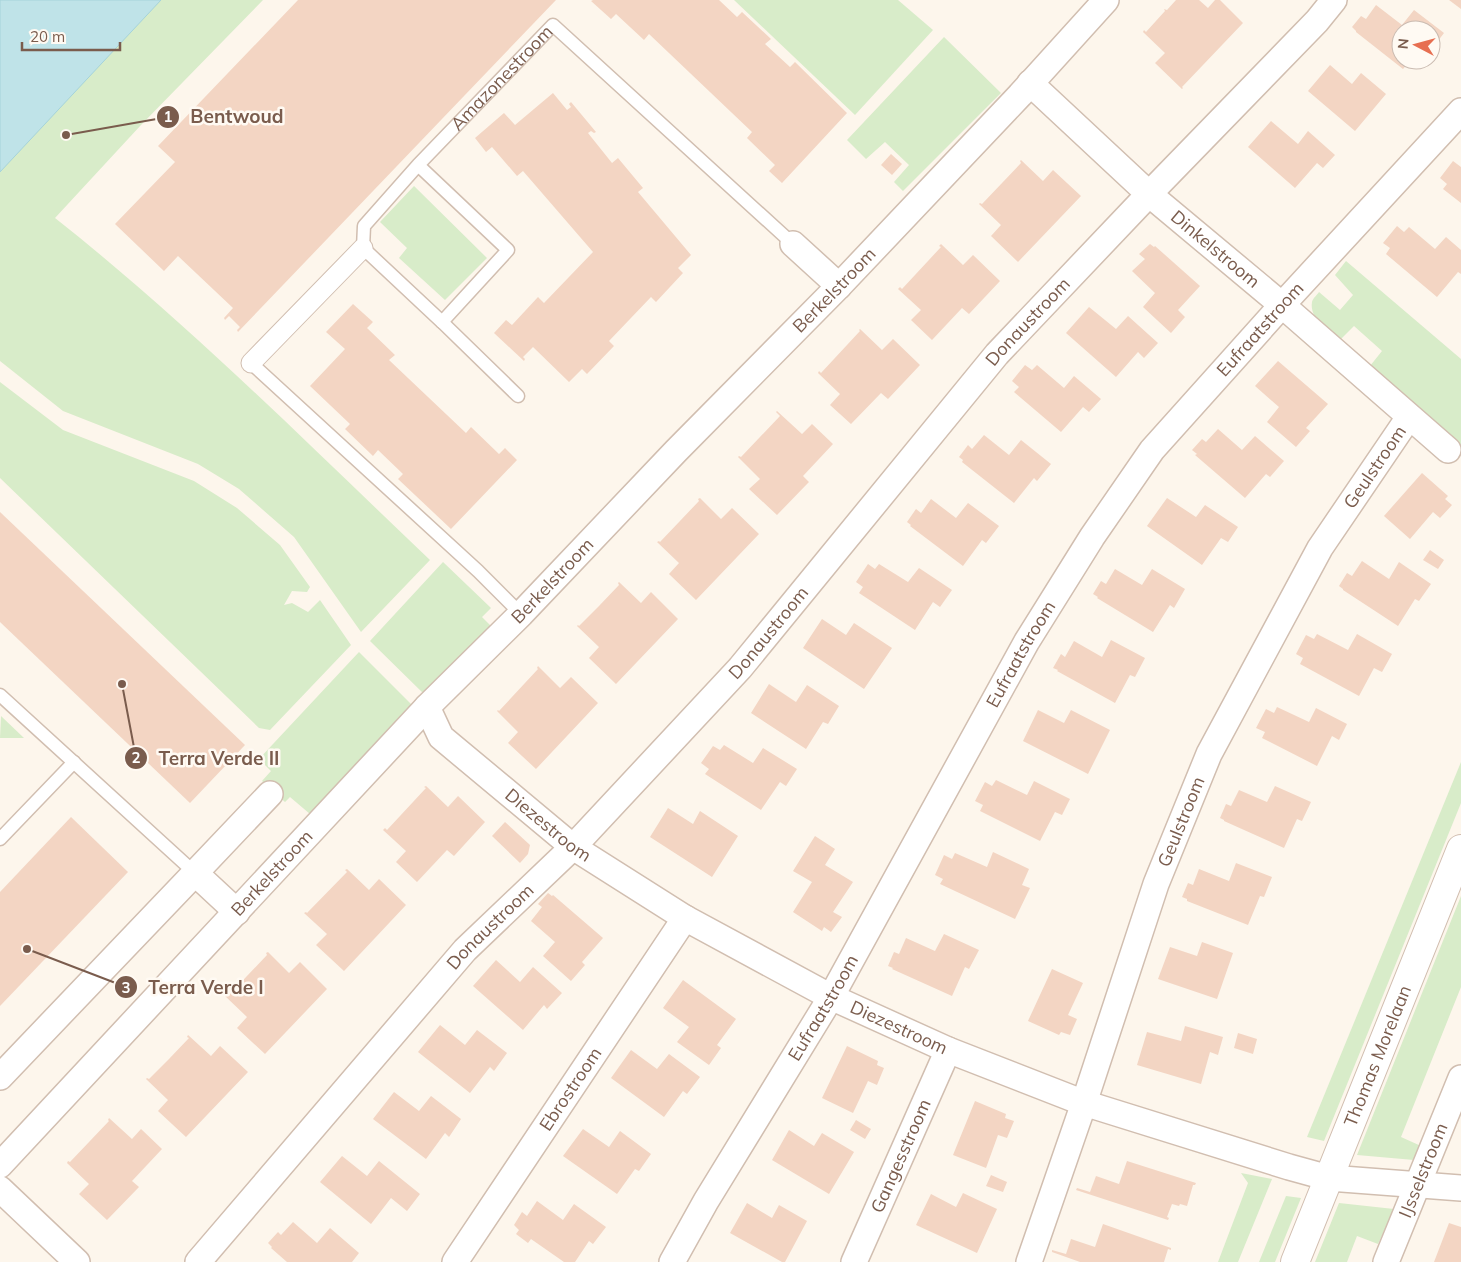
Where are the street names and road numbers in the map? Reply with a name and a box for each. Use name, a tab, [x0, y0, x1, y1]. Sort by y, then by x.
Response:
street label: Amazonestroom	[445, 20, 558, 135]
street label: Dinkelstroom	[1166, 205, 1265, 293]
street label: Berkelstroom	[788, 242, 880, 337]
street label: Donaustroom	[980, 272, 1075, 370]
street label: Eufraatstroom	[1211, 277, 1309, 381]
street label: Geulstroom	[1338, 421, 1411, 513]
street label: Berkelstroom	[506, 533, 598, 628]
street label: Donaustroom	[723, 581, 813, 684]
street label: Eufraatstroom	[981, 596, 1060, 711]
street label: Geulstroom	[1152, 773, 1210, 870]
street label: Diezestroom	[501, 783, 596, 867]
street label: Berkelstroom	[226, 825, 318, 921]
street label: Donaustroom	[441, 878, 539, 974]
street label: Eufraatstroom	[783, 950, 863, 1065]
street label: Thomas Morelaan	[1339, 982, 1416, 1130]
street label: Diezestroom	[847, 995, 951, 1059]
street label: Ebrostroom	[534, 1042, 606, 1135]
street label: Gangesstroom	[865, 1095, 936, 1216]
street label: IJsselstroom	[1393, 1119, 1453, 1221]

